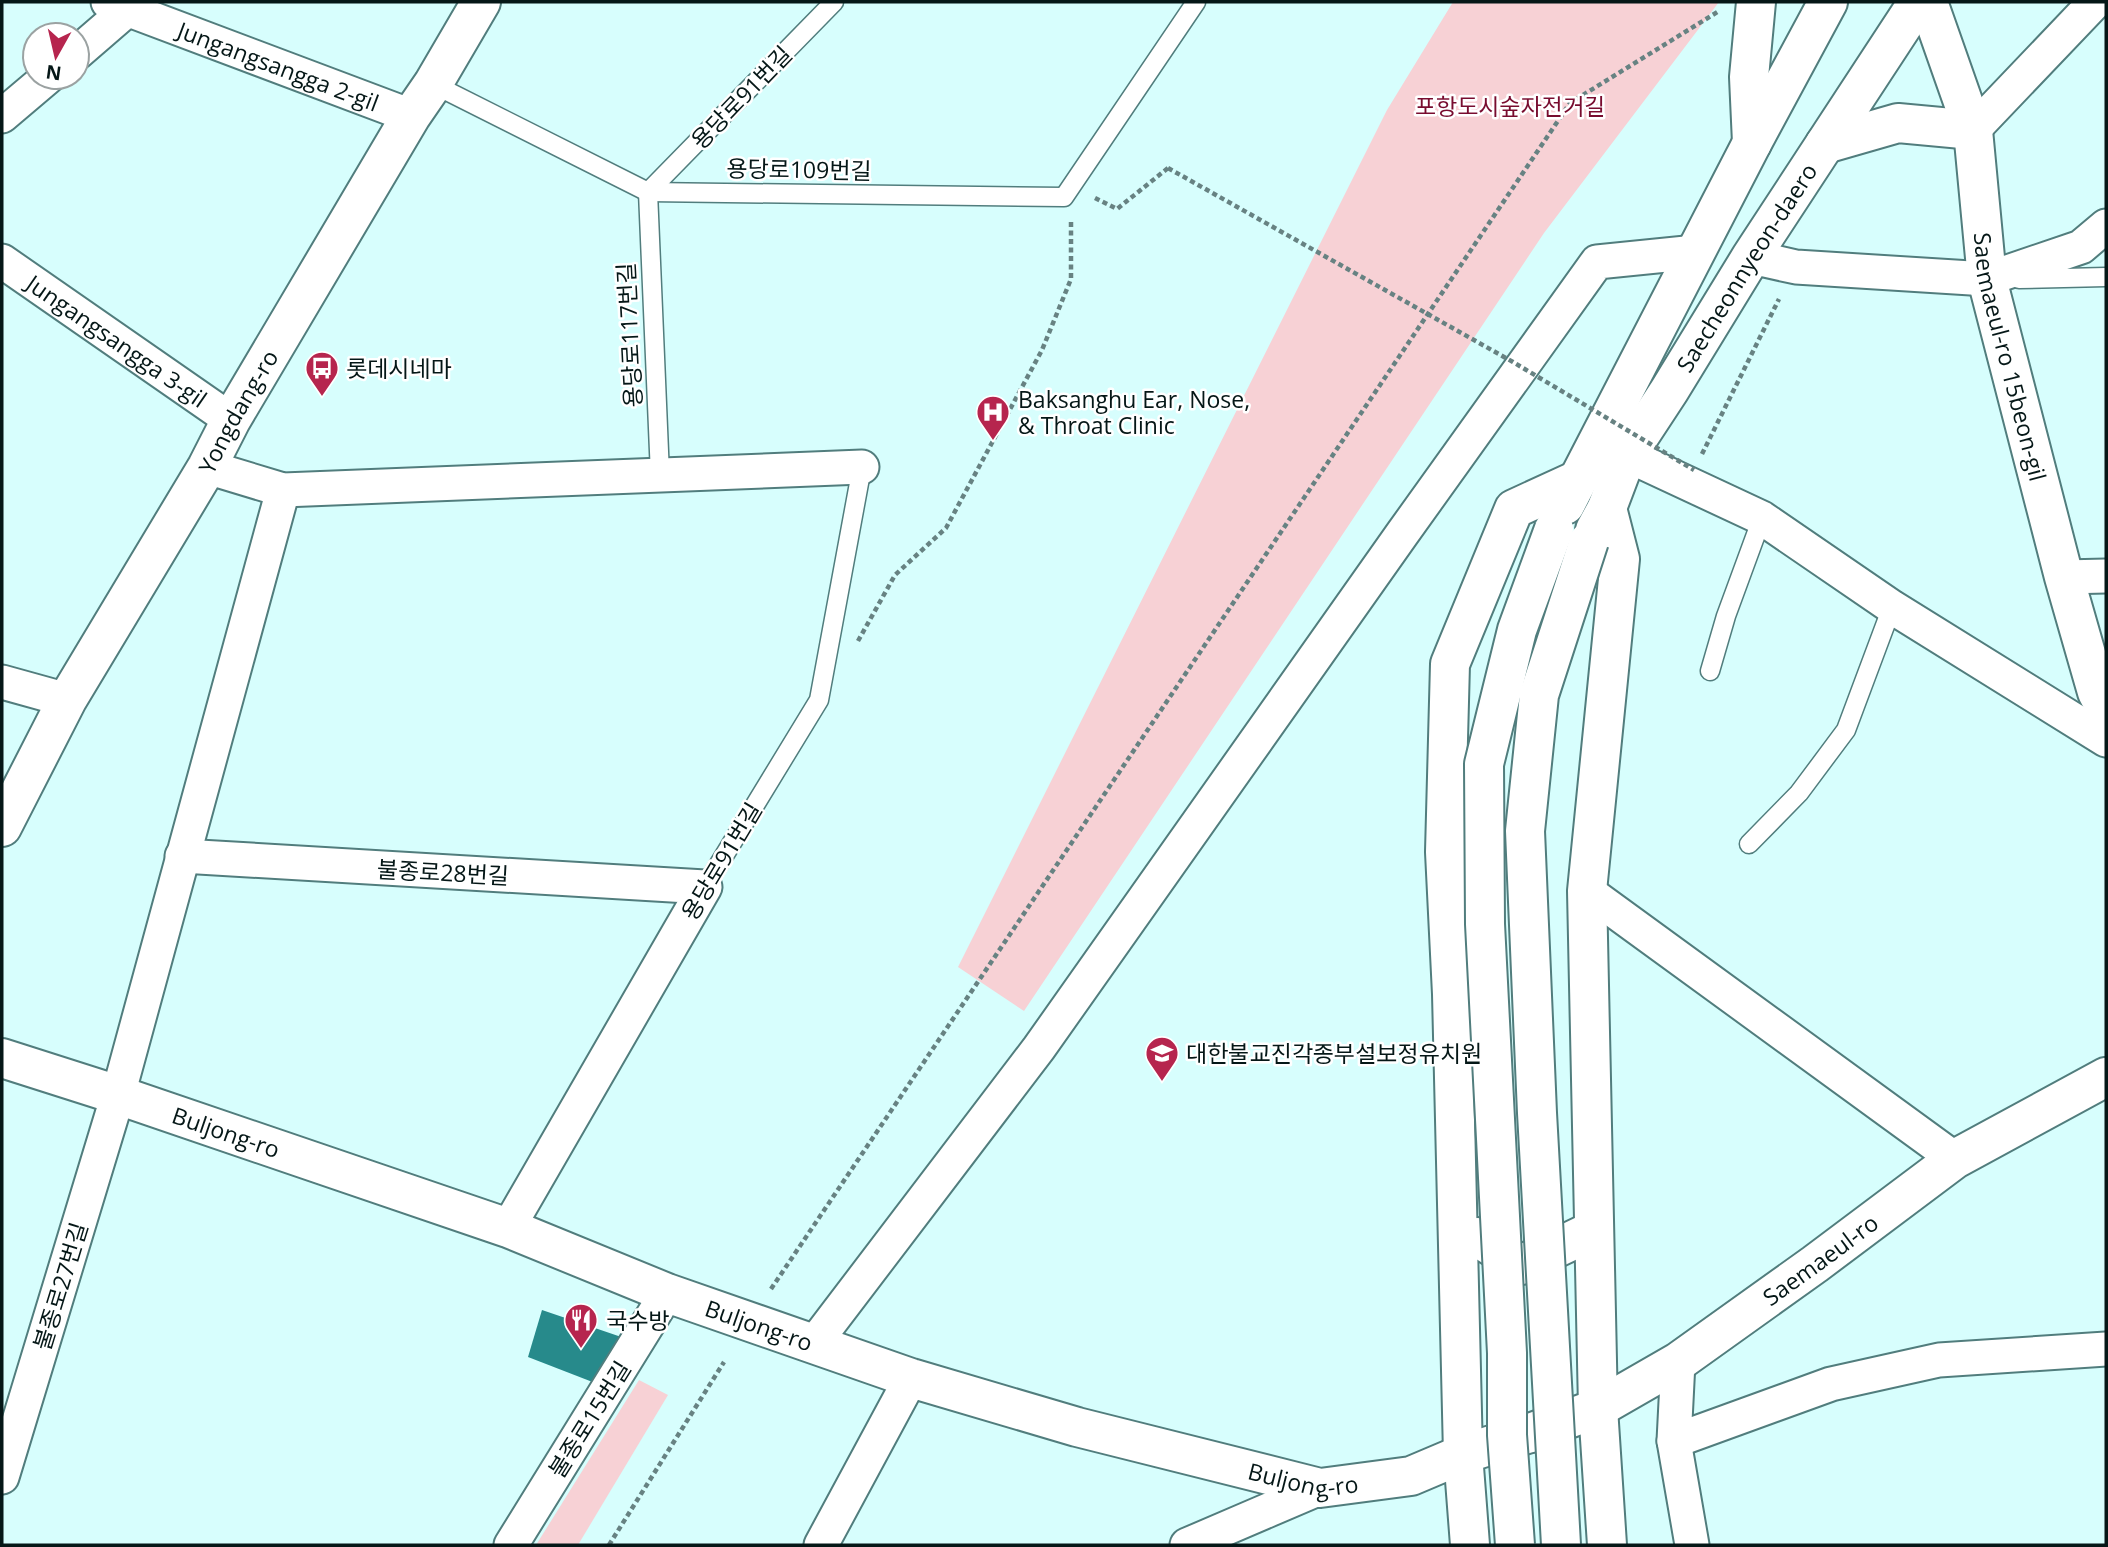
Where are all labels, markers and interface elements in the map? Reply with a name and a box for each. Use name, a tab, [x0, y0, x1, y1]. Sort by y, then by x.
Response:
street label: Jungangsangga 2-gil	[171, 13, 383, 118]
north arrow	[21, 21, 91, 91]
street label: 용당로91번길	[684, 38, 798, 156]
text: N	[44, 59, 63, 87]
park label: 포항도시숲자전거길	[1415, 90, 1605, 122]
street label: 용당로109번길	[726, 152, 872, 186]
street label: Saecheonnyeon-daero	[1668, 157, 1824, 378]
street label: Saemaeul-ro 15beon-gil	[1967, 231, 2055, 484]
street label: 용당로117번길	[609, 262, 649, 408]
street label: Jungangsangga 3-gil	[19, 266, 213, 415]
street label: Yongdang-ro	[190, 343, 285, 479]
bus stop icon: 롯데시네마	[303, 349, 341, 398]
place label: 롯데시네마	[346, 352, 452, 384]
place label: Baksanghu Ear, Nose, & Throat Clinic	[1018, 383, 1250, 441]
hospital icon: Baksanghu Ear, Nose, & Throat Clinic	[974, 393, 1012, 442]
street label: 용당로91번길	[673, 796, 769, 926]
street label: 불종로28번길	[376, 853, 510, 891]
school or university icon: 대한불교진각종부설보정유치원	[1143, 1034, 1181, 1083]
place label: 대한불교진각종부설보정유치원	[1186, 1037, 1482, 1069]
street label: Buljong-ro	[168, 1099, 284, 1165]
street label: Saemaeul-ro	[1756, 1206, 1884, 1313]
street label: 불종로27번길	[25, 1218, 95, 1354]
street label: Buljong-ro	[701, 1292, 817, 1359]
restaurant icon: 국수방	[562, 1301, 600, 1350]
place label: 국수방	[606, 1304, 669, 1336]
street label: 불종로15번길	[540, 1355, 638, 1483]
street label: Buljong-ro	[1245, 1455, 1360, 1505]

